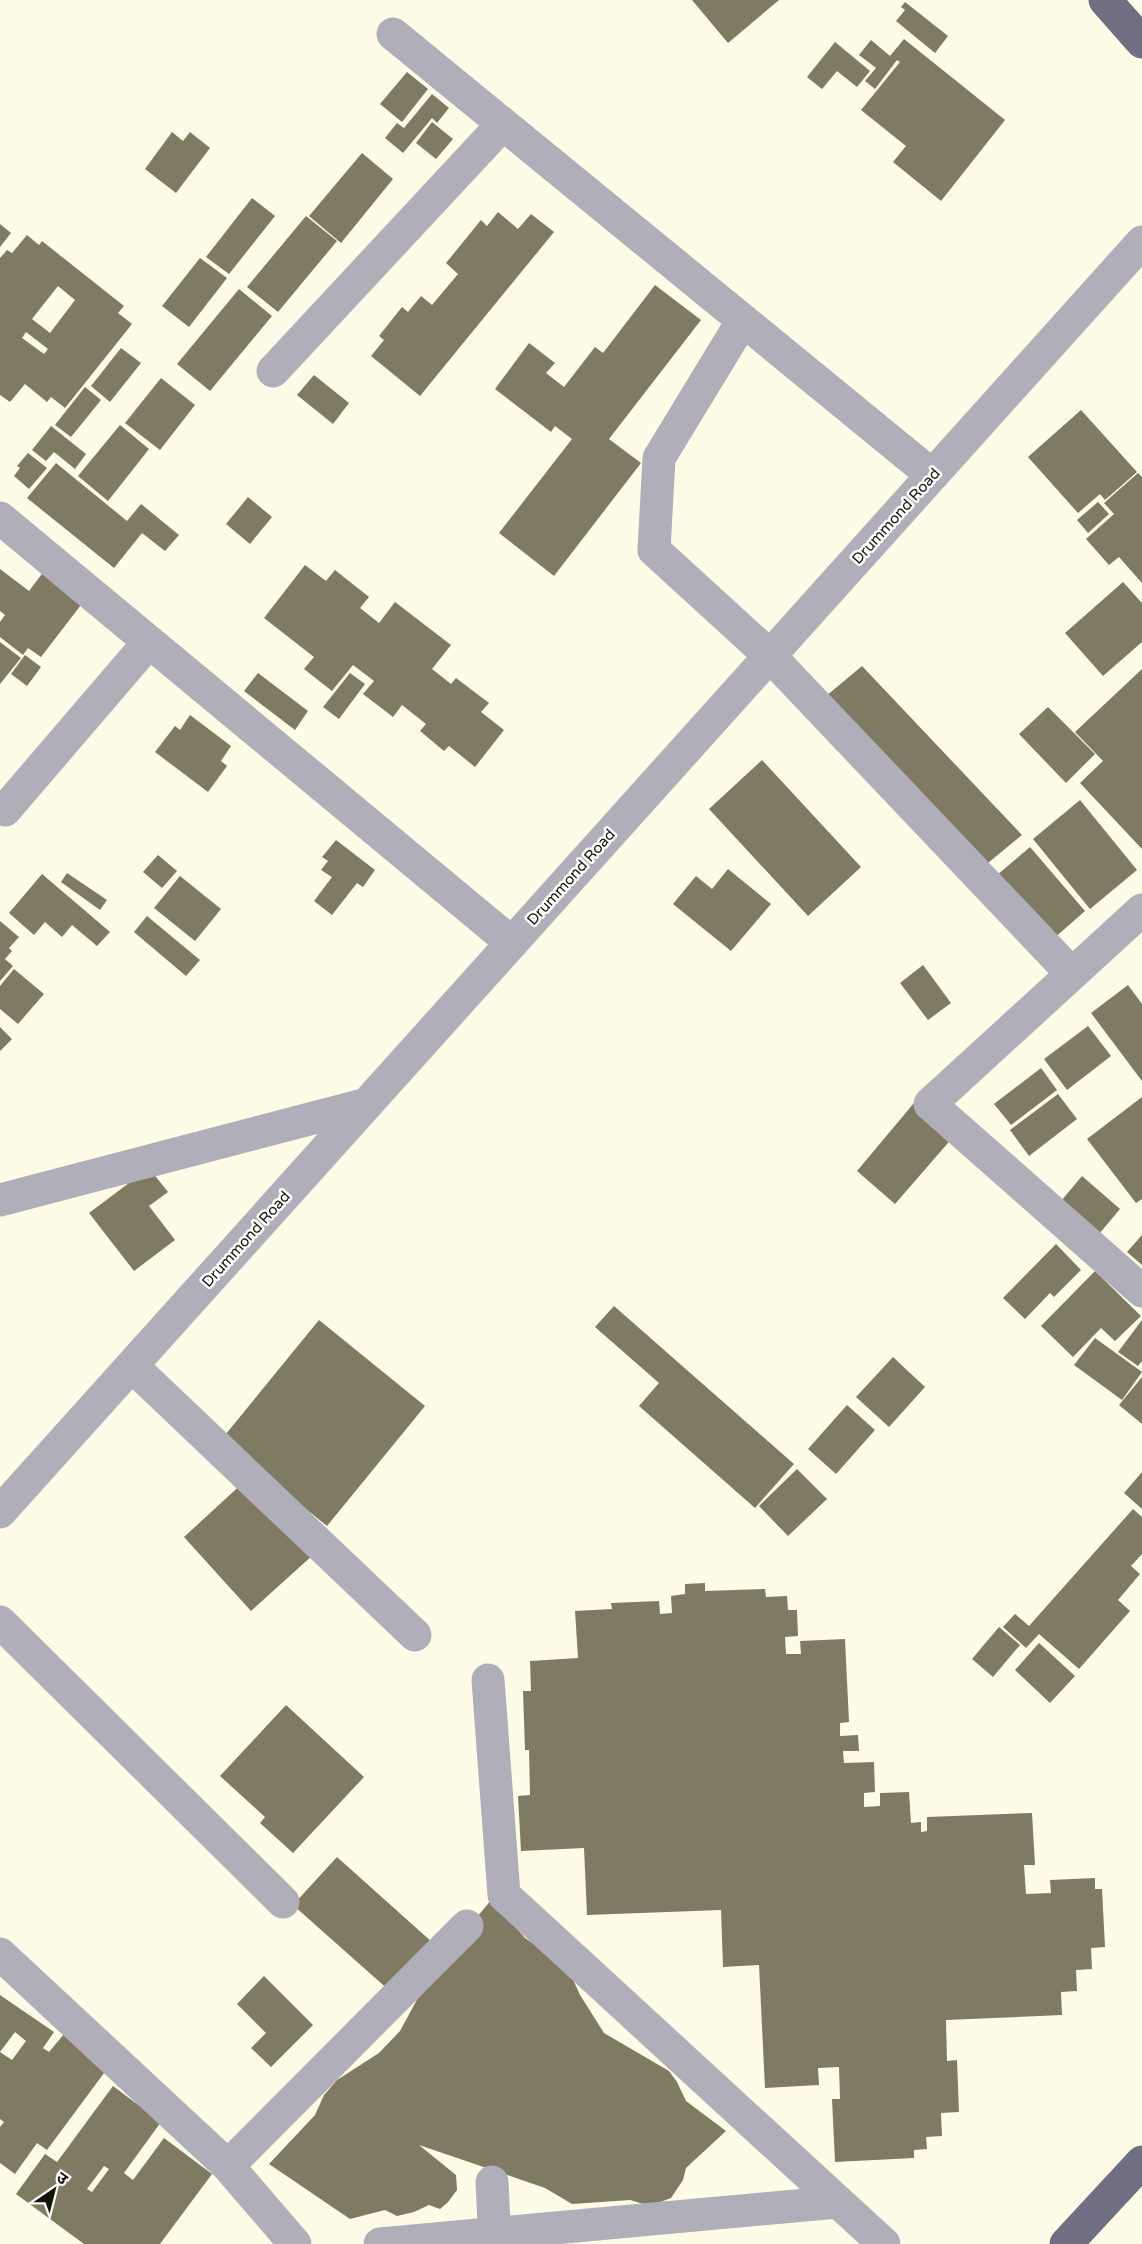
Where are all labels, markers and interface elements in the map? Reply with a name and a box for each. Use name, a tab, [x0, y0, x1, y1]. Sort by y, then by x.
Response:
street label: Drummond Road	[848, 464, 944, 568]
street label: Drummond Road	[523, 825, 619, 929]
street label: Drummond Road	[198, 1187, 294, 1291]
north arrow	[24, 2160, 84, 2220]
text: उ	[52, 2168, 72, 2190]

